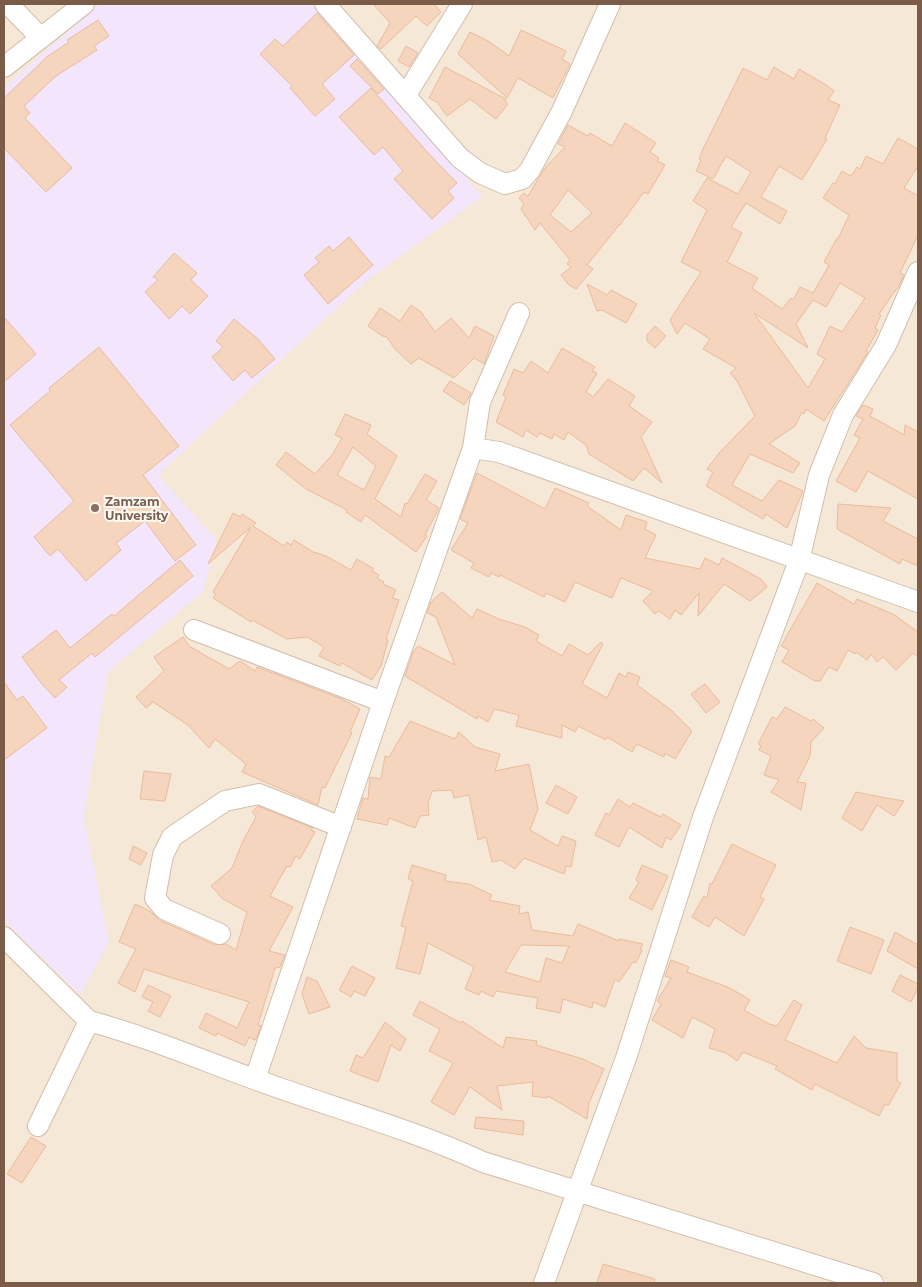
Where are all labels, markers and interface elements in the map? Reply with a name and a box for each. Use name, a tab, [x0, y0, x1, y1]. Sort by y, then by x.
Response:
place label: Zamzam University	[105, 494, 169, 523]
marker: Zamzam University	[89, 502, 101, 514]

